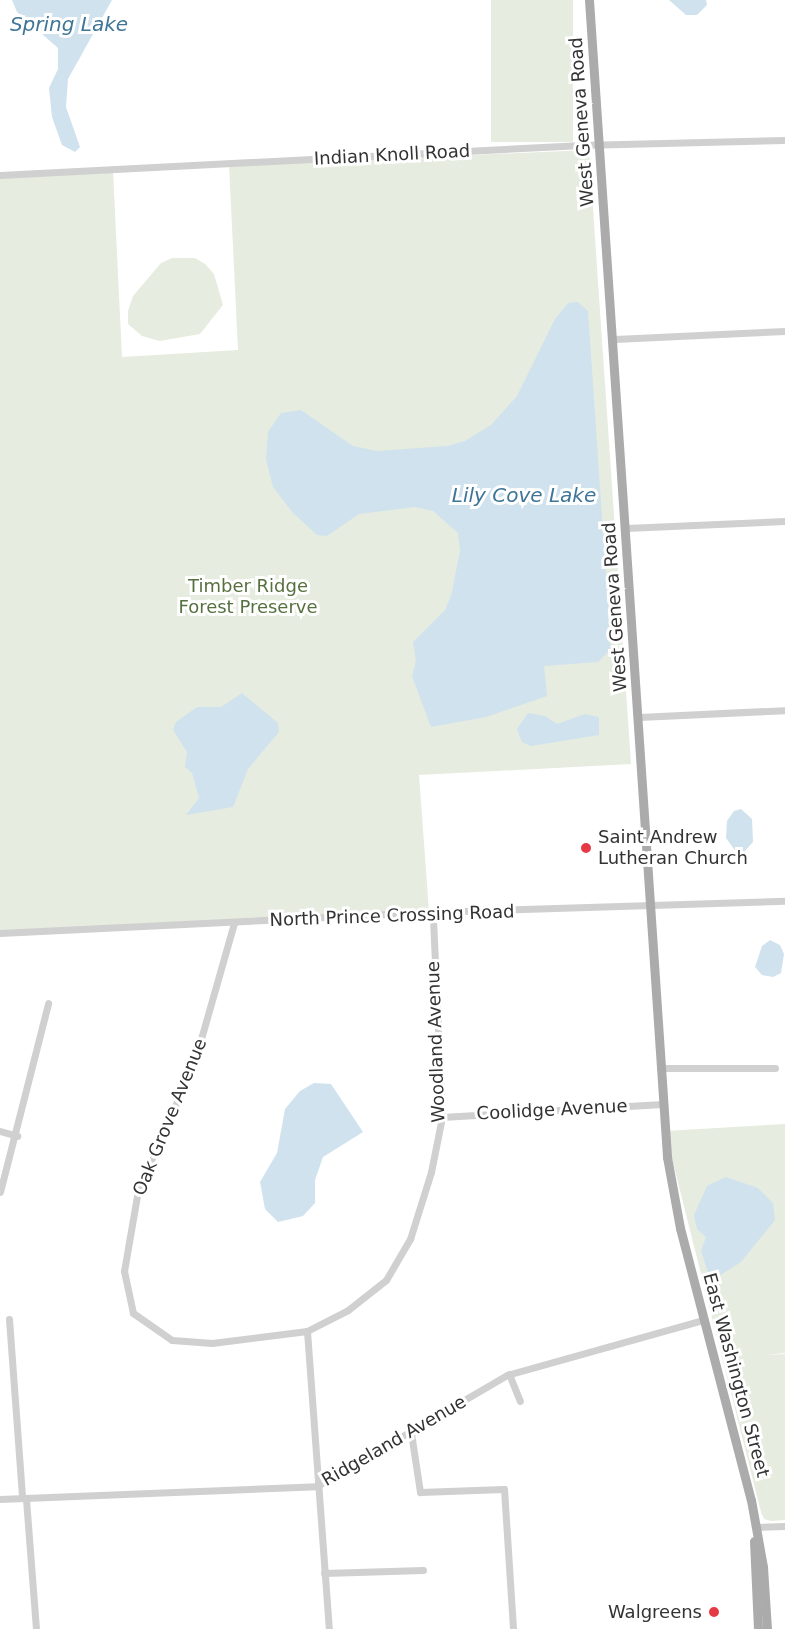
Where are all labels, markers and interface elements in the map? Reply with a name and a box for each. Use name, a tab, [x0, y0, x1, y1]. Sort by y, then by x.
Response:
water label: Spring Lake	[10, 12, 128, 36]
street label: West Geneva Road	[565, 36, 599, 208]
street label: Indian Knoll Road	[313, 140, 471, 170]
water label: Lily Cove Lake	[452, 483, 596, 507]
street label: West Geneva Road	[598, 521, 632, 693]
park label: Timber Ridge Forest Preserve	[178, 576, 318, 618]
place label: Saint Andrew Lutheran Church	[598, 827, 748, 870]
marker: Saint Andrew Lutheran Church	[579, 841, 593, 855]
street label: North Prince Crossing Road	[269, 901, 515, 931]
street label: Woodland Avenue	[422, 961, 450, 1123]
street label: Oak Grove Avenue	[129, 1035, 211, 1199]
street label: Coolidge Avenue	[476, 1095, 628, 1125]
street label: East Washington Street	[698, 1270, 774, 1480]
street label: Ridgeland Avenue	[318, 1391, 470, 1491]
place label: Walgreens	[608, 1601, 702, 1623]
marker: Walgreens	[707, 1605, 721, 1619]

